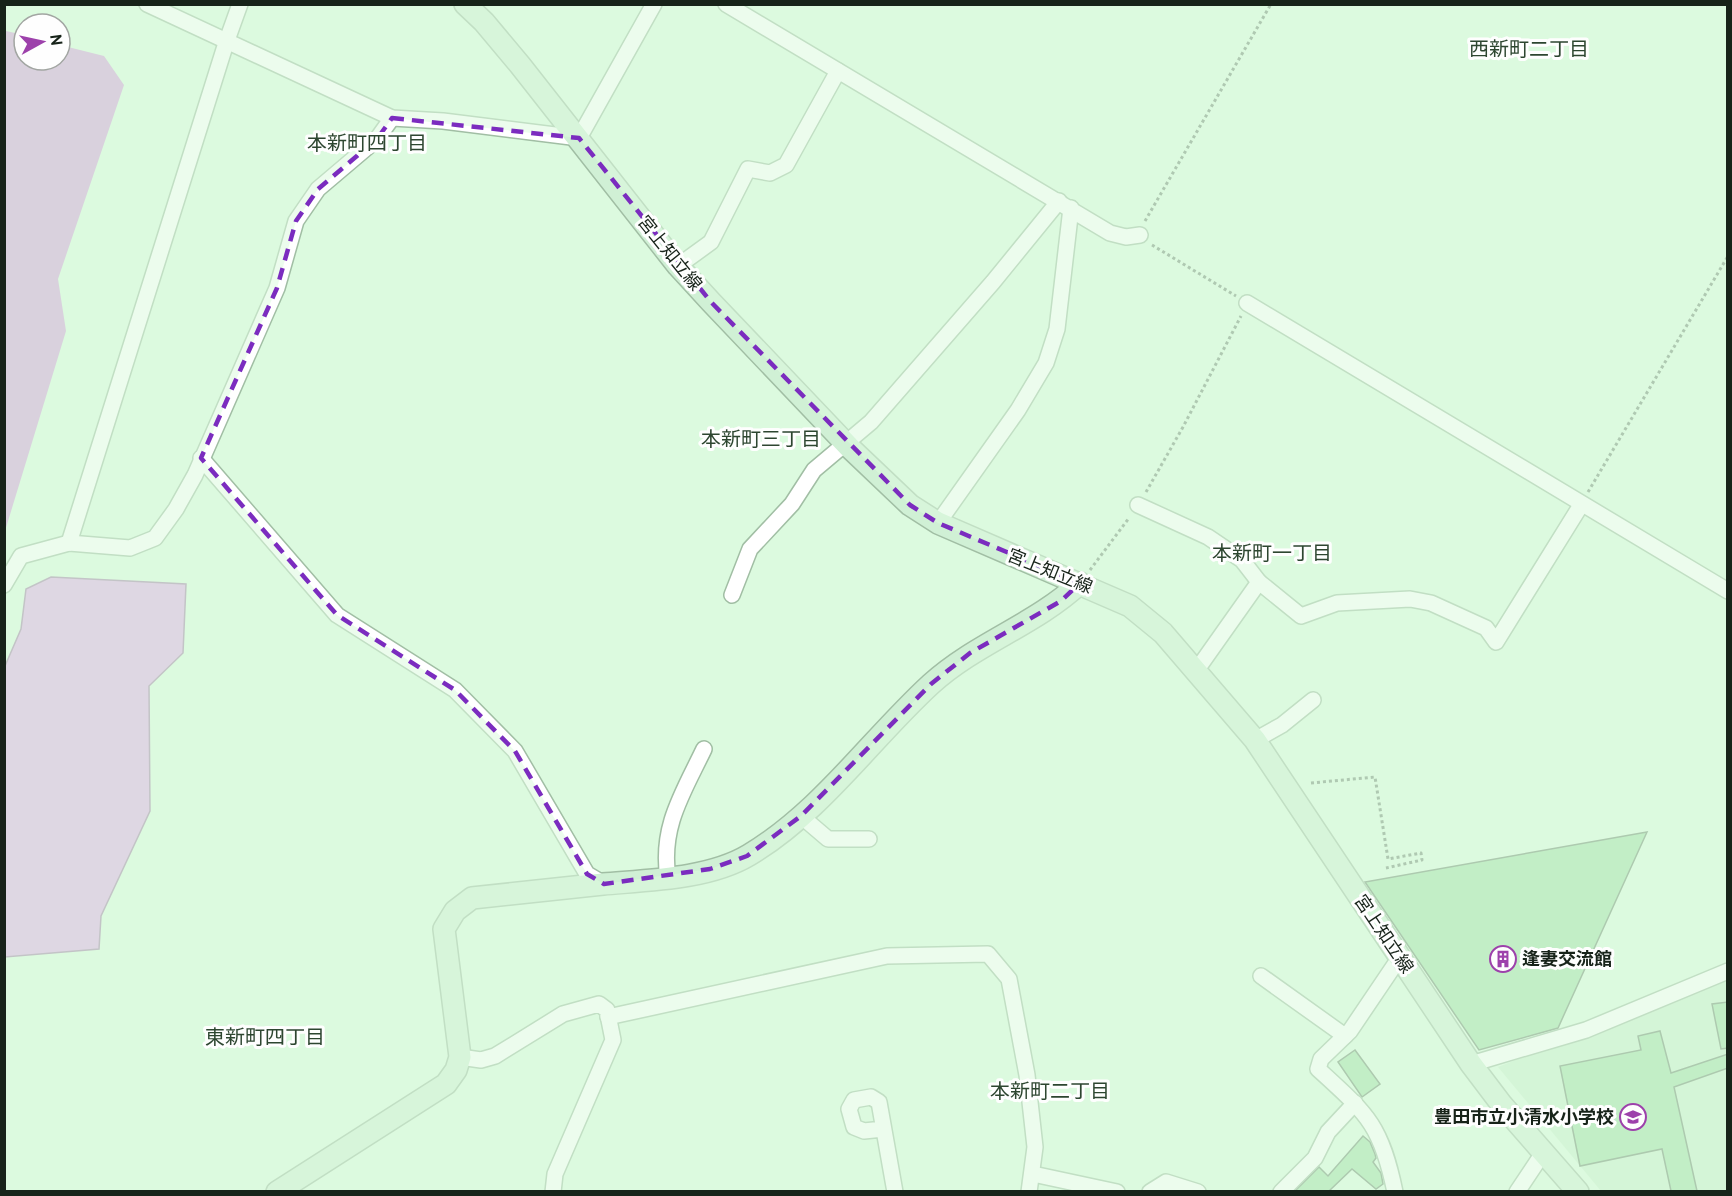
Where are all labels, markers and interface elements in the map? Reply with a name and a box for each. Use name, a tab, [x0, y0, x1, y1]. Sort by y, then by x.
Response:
north arrow	[12, 12, 72, 72]
text: N	[44, 33, 66, 47]
district label: 西新町二丁目	[1469, 38, 1589, 64]
district label: 本新町四丁目	[307, 132, 427, 158]
street label: 宮上知立線	[632, 212, 706, 296]
district label: 本新町三丁目	[701, 428, 821, 454]
district label: 本新町一丁目	[1212, 542, 1332, 568]
street label: 宮上知立線	[1003, 545, 1095, 600]
street label: 宮上知立線	[1348, 891, 1417, 979]
building icon: 逢妻交流館	[1488, 944, 1518, 974]
place label: 逢妻交流館	[1522, 949, 1612, 972]
district label: 東新町四丁目	[205, 1026, 325, 1052]
district label: 本新町二丁目	[990, 1080, 1110, 1106]
school or university icon: 豊田市立小清水小学校	[1618, 1102, 1648, 1132]
place label: 豊田市立小清水小学校	[1434, 1107, 1614, 1130]

